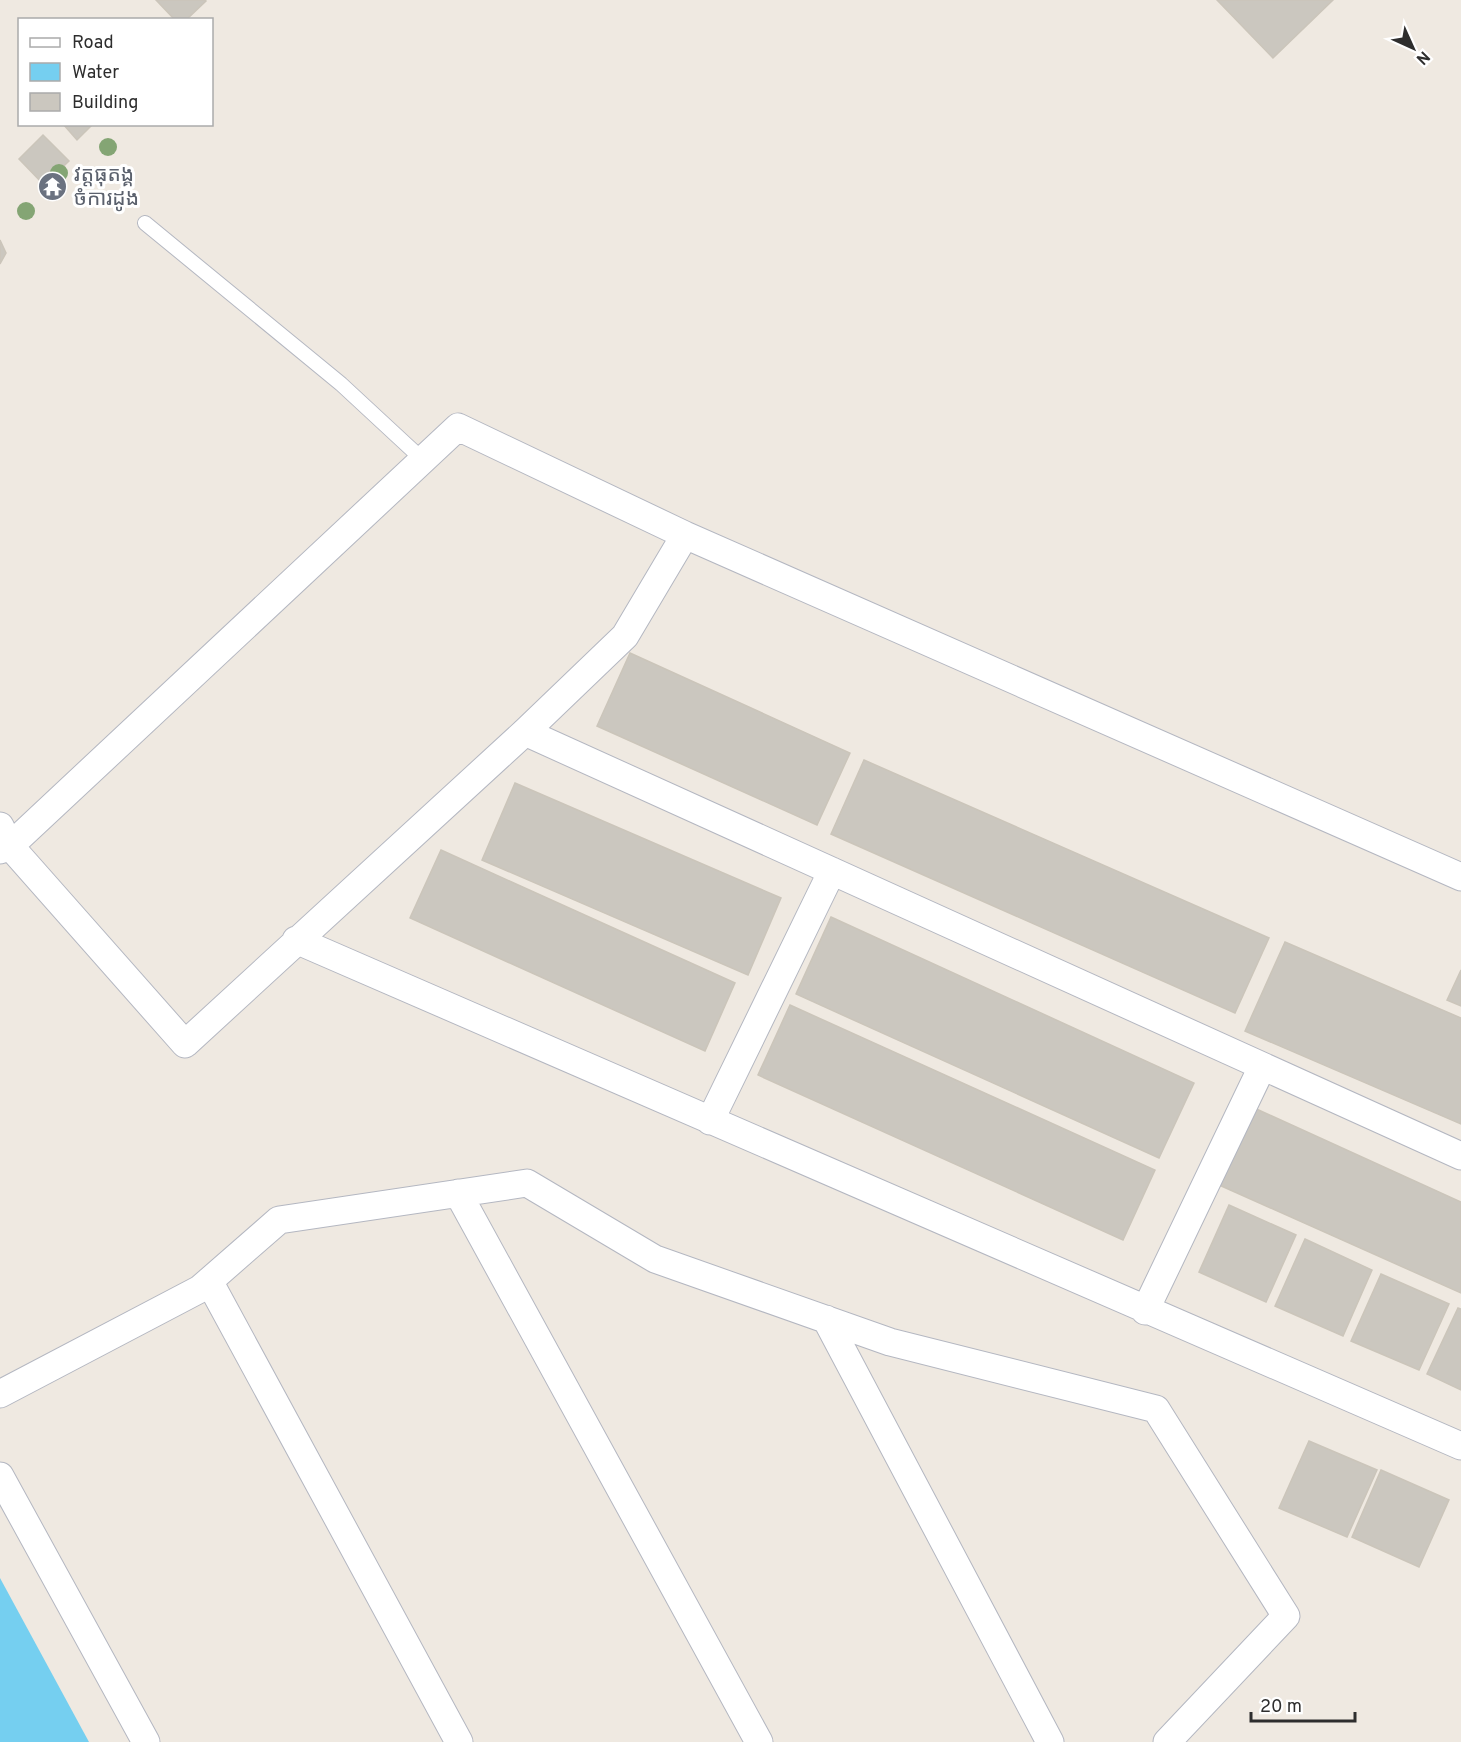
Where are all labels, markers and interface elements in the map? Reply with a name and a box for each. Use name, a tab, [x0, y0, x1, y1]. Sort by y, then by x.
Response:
legend	[18, 18, 213, 126]
north arrow	[1383, 18, 1443, 78]
text: Road	[72, 32, 114, 55]
text: N	[1411, 46, 1433, 68]
text: Water	[72, 62, 119, 85]
text: Building	[72, 92, 138, 115]
place label: វត្តធុតង្គ ចំការដូង	[74, 162, 139, 213]
temple icon: វត្តធុតង្គ ចំការដូង	[37, 171, 69, 203]
scale bar	[1251, 1685, 1354, 1723]
text: 20 m	[1260, 1696, 1302, 1719]

